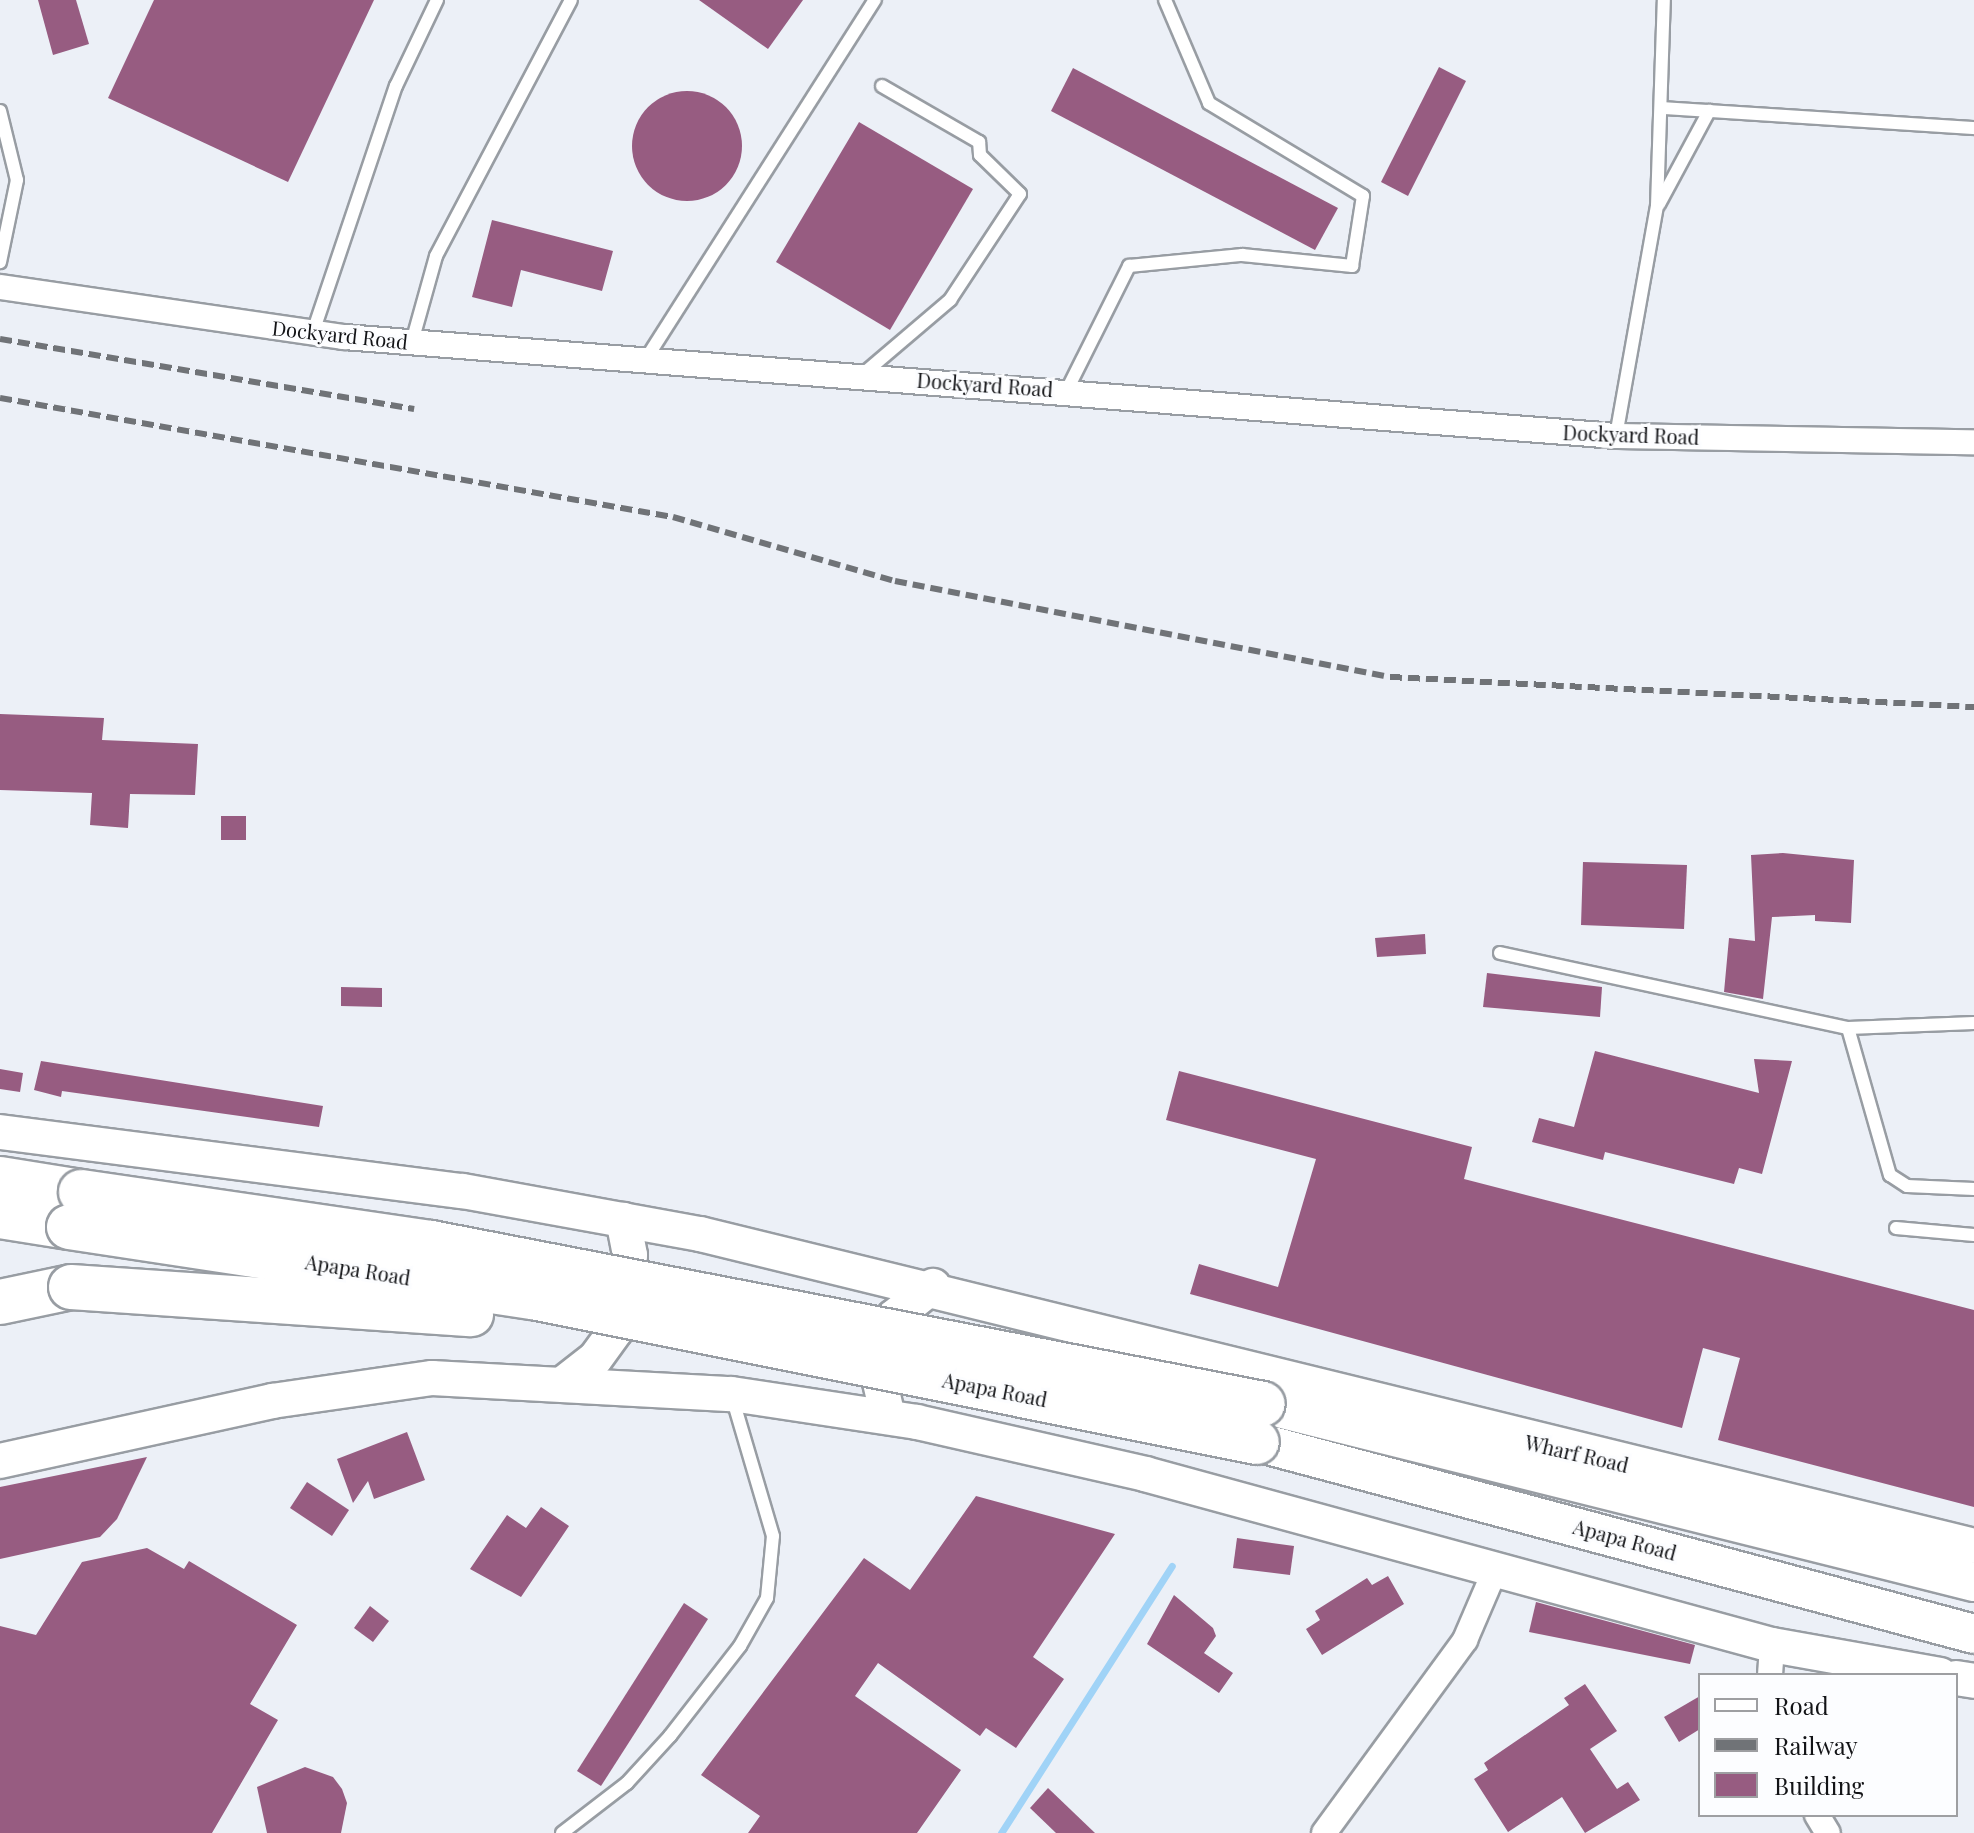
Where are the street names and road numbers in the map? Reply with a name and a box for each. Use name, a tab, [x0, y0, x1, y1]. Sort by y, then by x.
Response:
street label: Dockyard Road	[271, 315, 409, 353]
street label: Dockyard Road	[916, 367, 1054, 401]
street label: Dockyard Road	[1562, 420, 1700, 448]
street label: Apapa Road	[304, 1249, 412, 1289]
street label: Apapa Road	[941, 1367, 1049, 1411]
street label: Wharf Road	[1523, 1429, 1631, 1477]
street label: Apapa Road	[1571, 1514, 1679, 1564]

